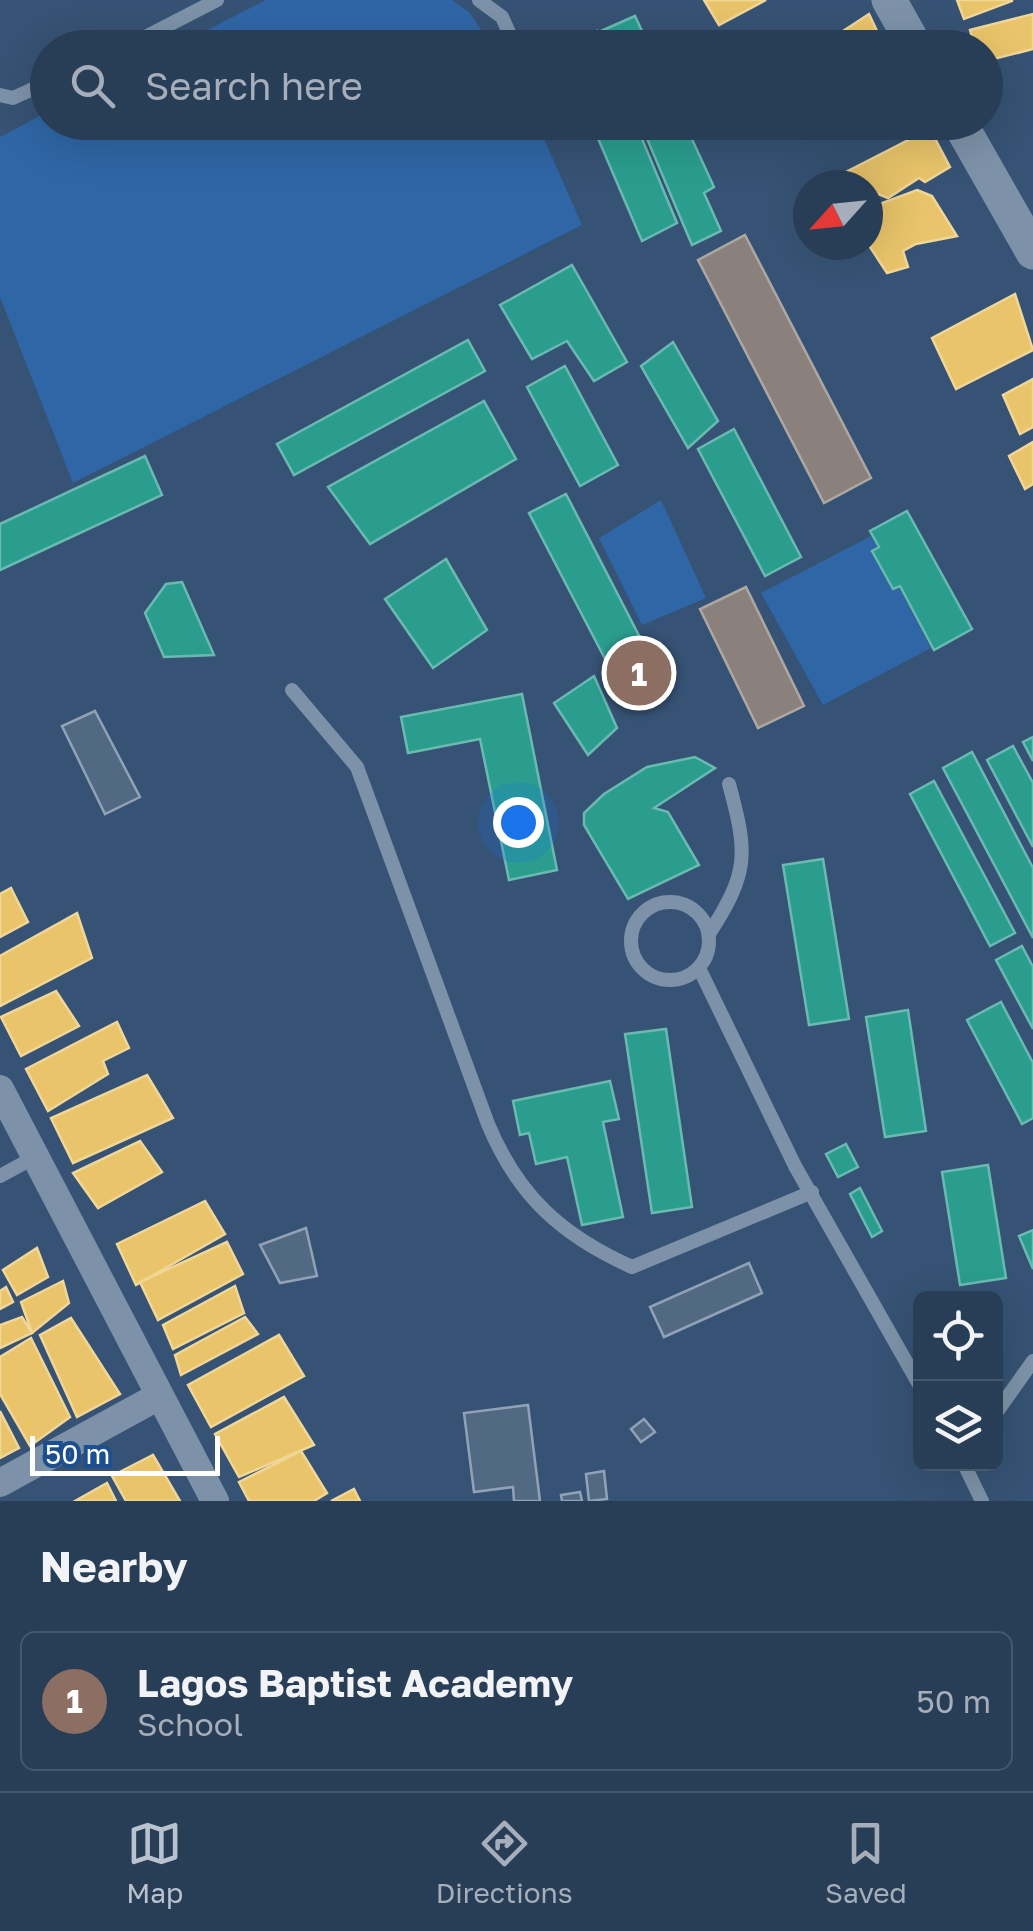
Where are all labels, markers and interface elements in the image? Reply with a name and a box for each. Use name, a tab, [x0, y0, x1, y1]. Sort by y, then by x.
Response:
search box	[30, 30, 1003, 140]
icon: search	[65, 58, 120, 113]
text: Search here	[145, 63, 363, 108]
north arrow	[793, 170, 883, 260]
pin: 1	[606, 636, 672, 710]
your location	[493, 797, 544, 848]
map controls	[913, 1291, 1003, 1471]
button: locate	[913, 1291, 1003, 1381]
button: layers	[913, 1381, 1003, 1471]
scale bar	[30, 1431, 220, 1476]
text: 50 m	[45, 1437, 110, 1470]
text: Nearby	[40, 1541, 188, 1591]
text: Lagos Baptist Academy	[137, 1660, 573, 1705]
text: 1	[66, 1682, 83, 1720]
text: 50 m	[916, 1682, 991, 1720]
text: School	[137, 1705, 243, 1743]
tab: Map	[126, 1816, 183, 1909]
tab: Directions	[436, 1816, 573, 1909]
tab: Saved	[825, 1816, 907, 1909]

